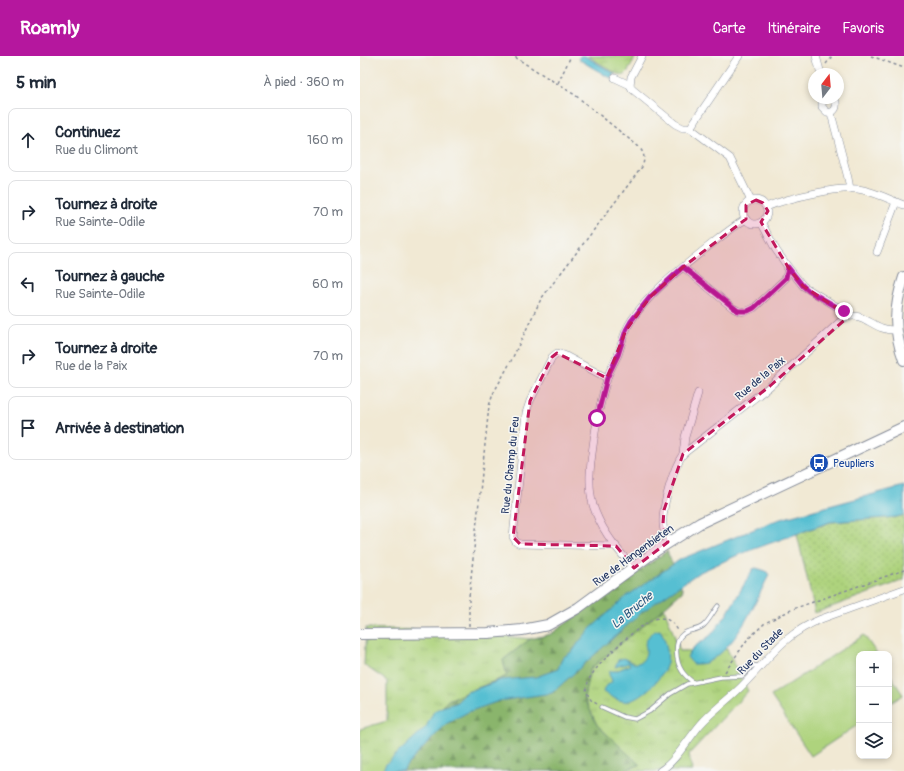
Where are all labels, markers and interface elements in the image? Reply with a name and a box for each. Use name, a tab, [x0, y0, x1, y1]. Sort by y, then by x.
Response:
text: Roamly	[20, 16, 80, 40]
text: Carte	[713, 20, 745, 37]
text: Itinéraire	[767, 20, 820, 37]
text: Favoris	[842, 20, 884, 37]
north arrow	[808, 68, 844, 104]
text: 5 min	[16, 72, 56, 93]
text: À pied · 360 m	[263, 74, 344, 90]
text: Continuez	[55, 123, 120, 142]
icon: ahead	[17, 129, 39, 151]
text: 160 m	[307, 132, 343, 148]
text: Rue du Climont	[55, 142, 138, 158]
text: Tournez à droite	[55, 195, 157, 214]
icon: right	[17, 201, 39, 223]
text: 70 m	[313, 204, 343, 220]
text: Rue Sainte-Odile	[55, 214, 145, 230]
text: Tournez à gauche	[55, 267, 165, 286]
icon: left	[17, 273, 39, 295]
text: 60 m	[312, 276, 343, 292]
text: Rue Sainte-Odile	[55, 286, 145, 302]
route end	[835, 302, 853, 320]
text: Tournez à droite	[55, 339, 157, 358]
icon: right	[17, 345, 39, 367]
text: 70 m	[313, 348, 343, 364]
street label: Rue de la Paix	[733, 354, 788, 403]
text: Rue de la Paix	[55, 358, 128, 374]
route start	[588, 409, 606, 427]
street label: Rue du Champ du Feu	[499, 416, 522, 514]
icon: arrive	[17, 417, 39, 439]
text: Arrivée à destination	[55, 419, 184, 438]
bus stop icon: Peupliers	[808, 452, 830, 474]
place label: Peupliers	[833, 457, 874, 470]
street label: Rue de Hangenbieten	[590, 522, 676, 589]
water label: La Bruche	[608, 588, 657, 632]
street label: Rue du Stade	[735, 625, 786, 677]
map controls	[856, 651, 892, 759]
button: +	[856, 651, 892, 687]
button: −	[856, 687, 892, 723]
button: layers	[856, 723, 892, 759]

